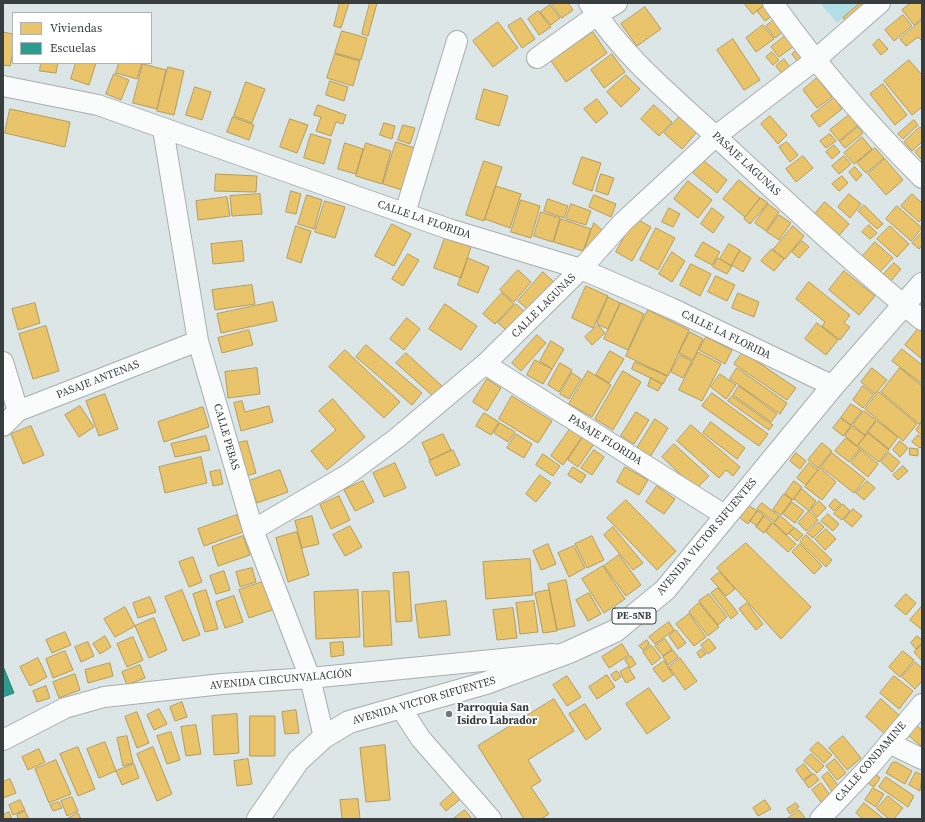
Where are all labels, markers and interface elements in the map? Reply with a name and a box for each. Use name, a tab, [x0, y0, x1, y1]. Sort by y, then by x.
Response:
legend	[12, 12, 152, 64]
text: Viviendas	[50, 20, 102, 36]
text: Escuelas	[50, 40, 96, 56]
street label: PASAJE LAGUNAS	[709, 129, 783, 199]
street label: CALLE LA FLORIDA	[375, 198, 473, 242]
street label: CALLE LAGUNAS	[509, 271, 579, 341]
street label: CALLE LA FLORIDA	[679, 308, 773, 362]
street label: PASAJE ANTENAS	[55, 358, 141, 402]
street label: CALLE PEBAS	[210, 402, 242, 472]
street label: PASAJE FLORIDA	[566, 412, 644, 468]
street label: AVENIDA VICTOR SIFUENTES	[654, 476, 760, 598]
road number: PE-5NB	[612, 608, 656, 624]
street label: AVENIDA CIRCUNVALACIÓN	[209, 667, 353, 693]
street label: AVENIDA VICTOR SIFUENTES	[351, 674, 497, 728]
place label: Parroquia San Isidro Labrador	[457, 701, 537, 727]
marker: Parroquia San Isidro Labrador	[444, 709, 454, 719]
street label: CALLE CONDAMINE	[833, 719, 909, 805]

